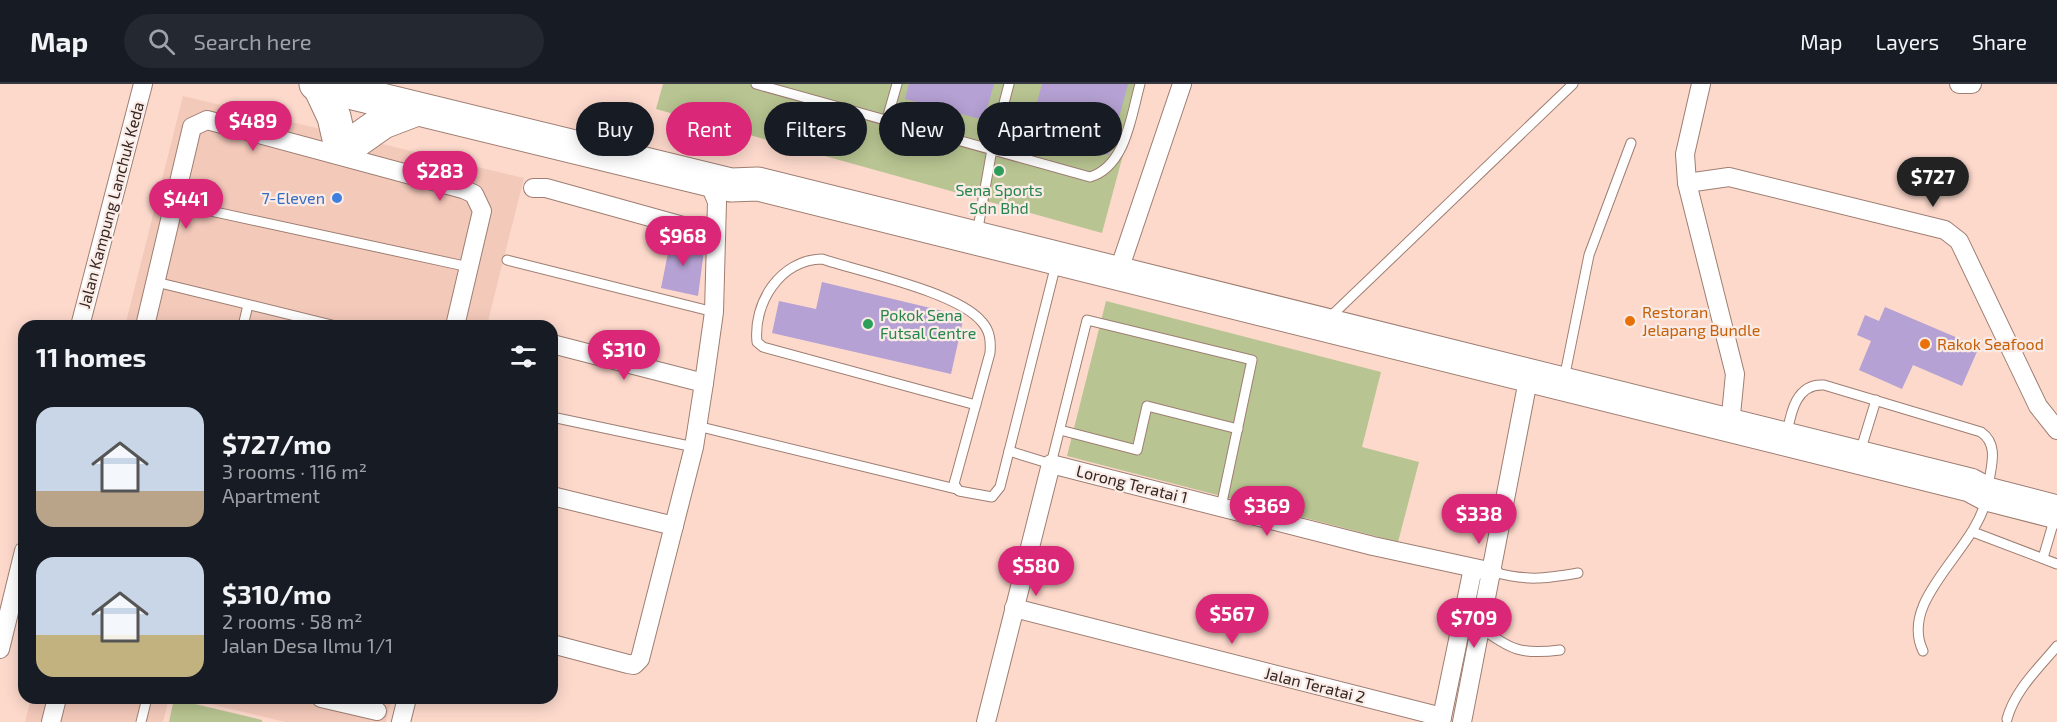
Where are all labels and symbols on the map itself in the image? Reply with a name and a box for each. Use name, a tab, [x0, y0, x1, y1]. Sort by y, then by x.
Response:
street label: Jalan Kampung Lanchuk Keda	[74, 100, 147, 310]
pin: $489	[217, 101, 289, 152]
pin: $283	[404, 151, 476, 202]
pin: $727	[1897, 157, 1969, 208]
marker: Sena Sports Sdn Bhd	[992, 164, 1006, 178]
pin: $441	[150, 179, 222, 230]
place label: Sena Sports Sdn Bhd	[955, 180, 1043, 217]
place label: 7-Eleven	[261, 188, 325, 207]
marker: 7-Eleven	[330, 191, 344, 205]
pin: $968	[647, 216, 719, 267]
place label: Restoran Jelapang Bundle	[1642, 302, 1760, 339]
place label: Pokok Sena Futsal Centre	[880, 305, 976, 342]
marker: Restoran Jelapang Bundle	[1623, 314, 1637, 328]
marker: Pokok Sena Futsal Centre	[861, 317, 875, 331]
pin: $310	[588, 330, 660, 381]
place label: Rakok Seafood	[1937, 334, 2044, 353]
marker: Rakok Seafood	[1918, 337, 1932, 351]
street label: Lorong Teratai 1	[1074, 460, 1190, 507]
pin: $369	[1231, 486, 1303, 537]
pin: $338	[1443, 494, 1515, 545]
pin: $580	[1000, 546, 1072, 597]
pin: $567	[1196, 594, 1268, 645]
pin: $709	[1438, 598, 1510, 649]
street label: Jalan Teratai 2	[1263, 663, 1367, 706]

